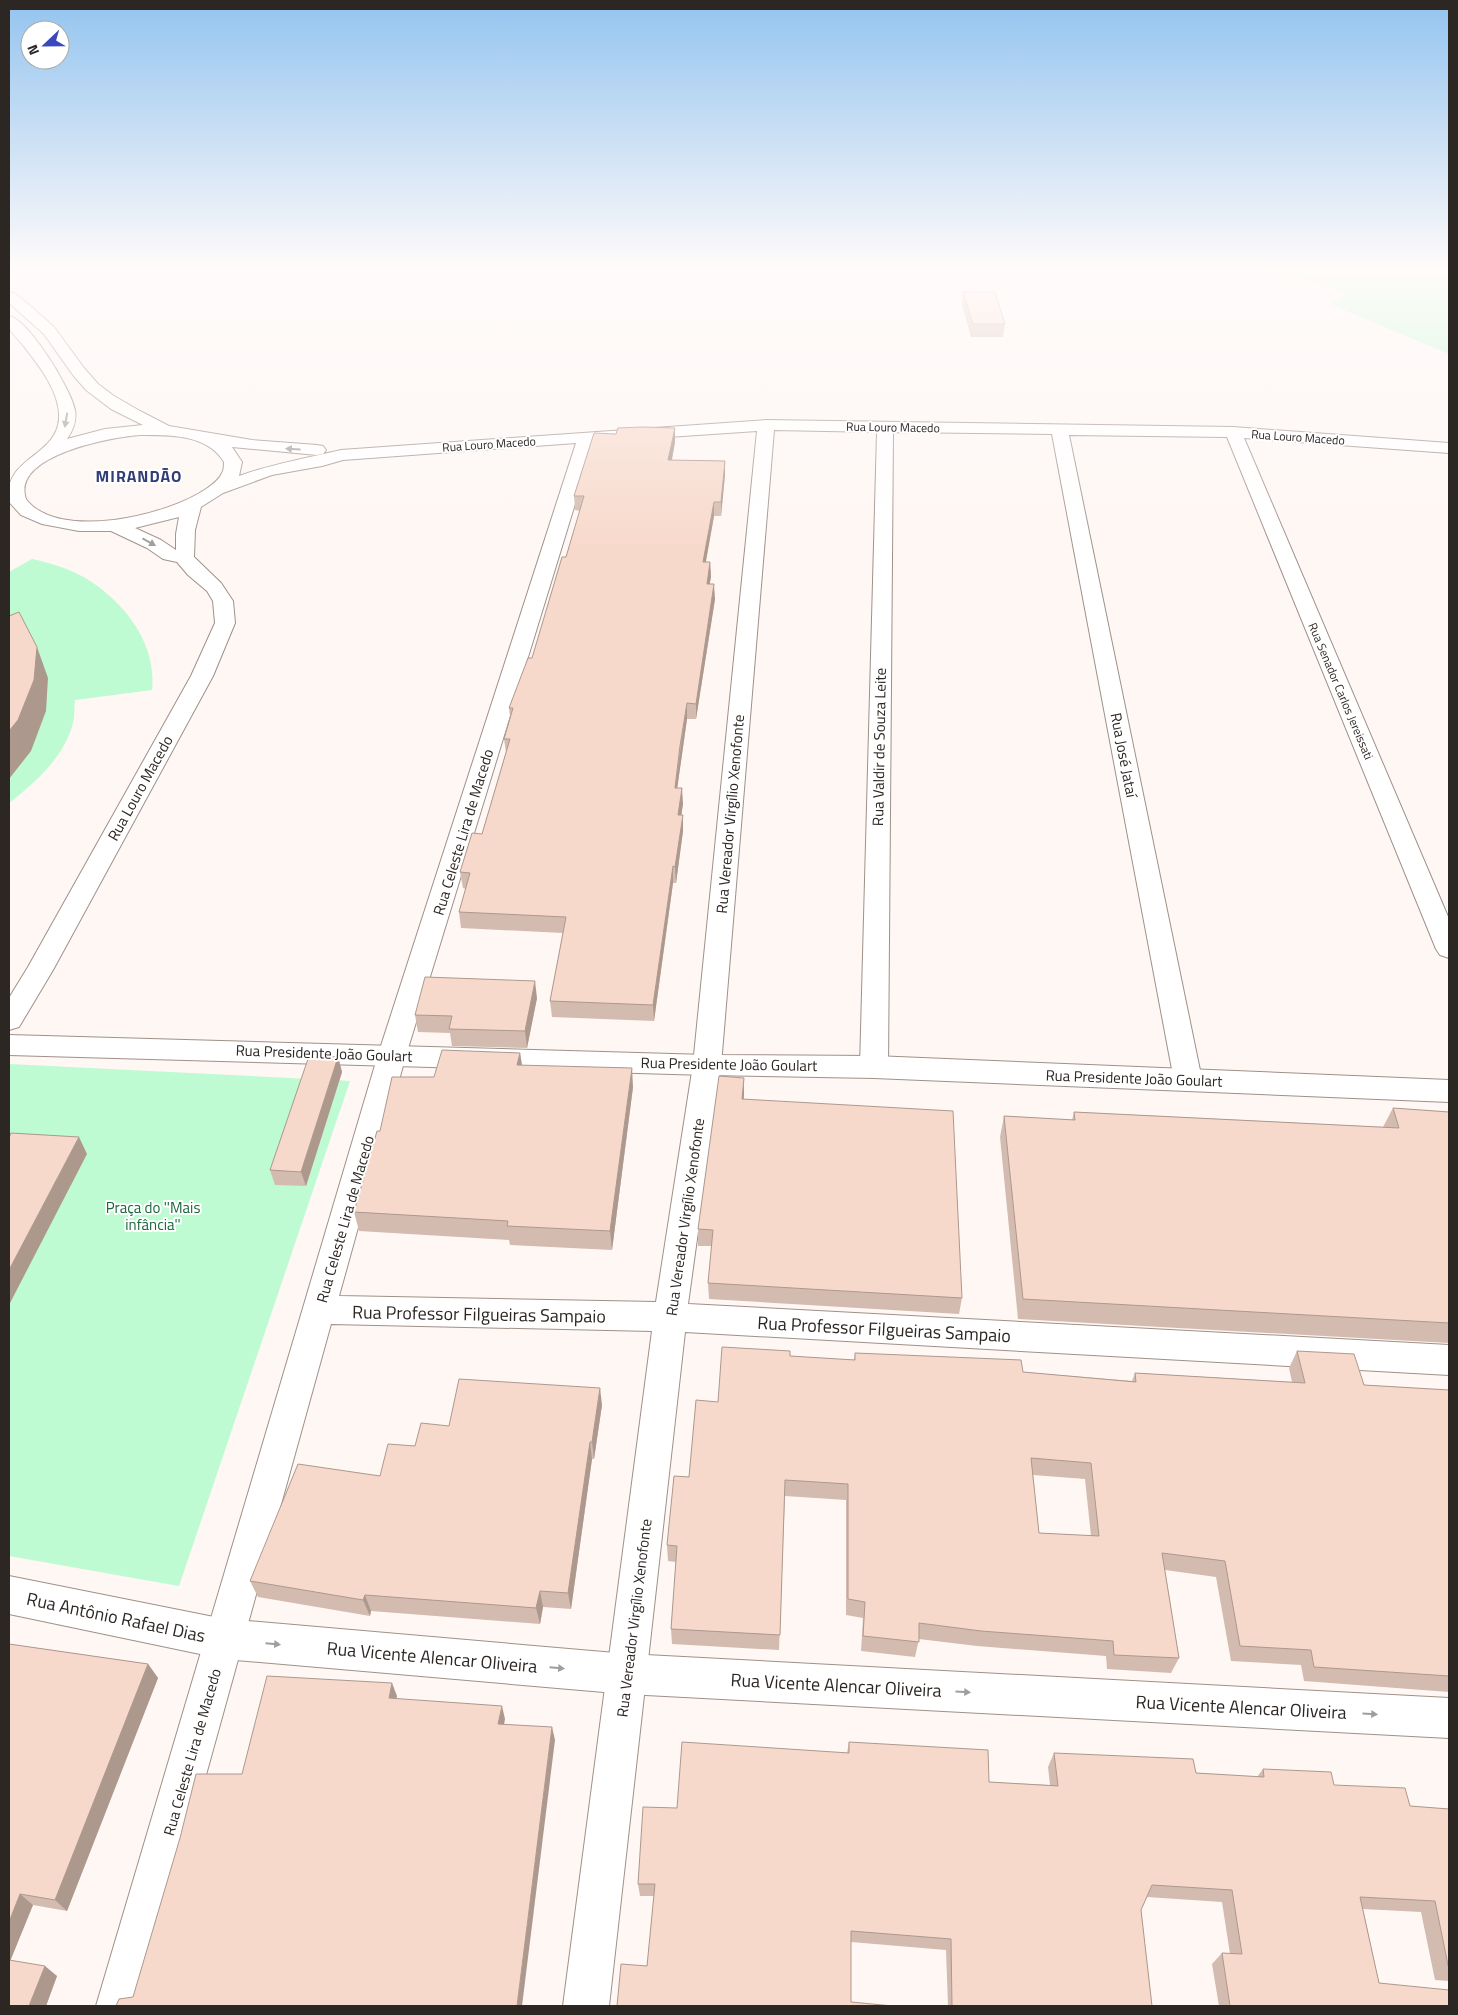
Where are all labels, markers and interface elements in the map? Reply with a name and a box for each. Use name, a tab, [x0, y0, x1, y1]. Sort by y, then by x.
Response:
north arrow	[20, 20, 70, 70]
text: N	[21, 42, 44, 58]
one-way arrow	[61, 412, 69, 428]
street label: Rua Louro Macedo	[846, 417, 940, 437]
street label: Rua Louro Macedo	[1251, 424, 1345, 450]
street label: Rua Louro Macedo	[442, 431, 536, 457]
one-way arrow	[284, 444, 300, 452]
district label: MIRANDÃO	[96, 464, 182, 488]
one-way arrow	[142, 537, 156, 546]
street label: Rua Senador Carlos Jereissati	[1304, 620, 1378, 762]
street label: Rua Valdir de Souza Leite	[866, 668, 892, 826]
street label: Rua José Jataí	[1105, 711, 1144, 801]
street label: Rua Vereador Virgílio Xenofonte	[710, 714, 750, 914]
street label: Rua Louro Macedo	[102, 731, 179, 845]
street label: Rua Celeste Lira de Macedo	[427, 746, 499, 918]
street label: Rua Presidente João Goulart	[235, 1038, 414, 1068]
street label: Rua Presidente João Goulart	[640, 1051, 818, 1077]
street label: Rua Presidente João Goulart	[1045, 1063, 1224, 1093]
street label: Rua Vereador Virgílio Xenofonte	[660, 1117, 710, 1317]
street label: Rua Celeste Lira de Macedo	[310, 1133, 380, 1305]
park label: Praça do ''Mais infância''	[106, 1196, 200, 1236]
street label: Rua Professor Filgueiras Sampaio	[352, 1298, 606, 1330]
street label: Rua Professor Filgueiras Sampaio	[757, 1309, 1011, 1349]
street label: Rua Vereador Virgílio Xenofonte	[610, 1518, 658, 1718]
street label: Rua Antônio Rafael Dias	[24, 1585, 208, 1649]
street label: Rua Vicente Alencar Oliveira	[326, 1634, 538, 1680]
one-way arrow	[265, 1640, 281, 1648]
one-way arrow	[549, 1664, 565, 1672]
street label: Rua Celeste Lira de Macedo	[157, 1666, 227, 1838]
street label: Rua Vicente Alencar Oliveira	[730, 1666, 942, 1704]
one-way arrow	[956, 1688, 972, 1696]
street label: Rua Vicente Alencar Oliveira	[1135, 1688, 1347, 1726]
one-way arrow	[1362, 1710, 1378, 1718]

